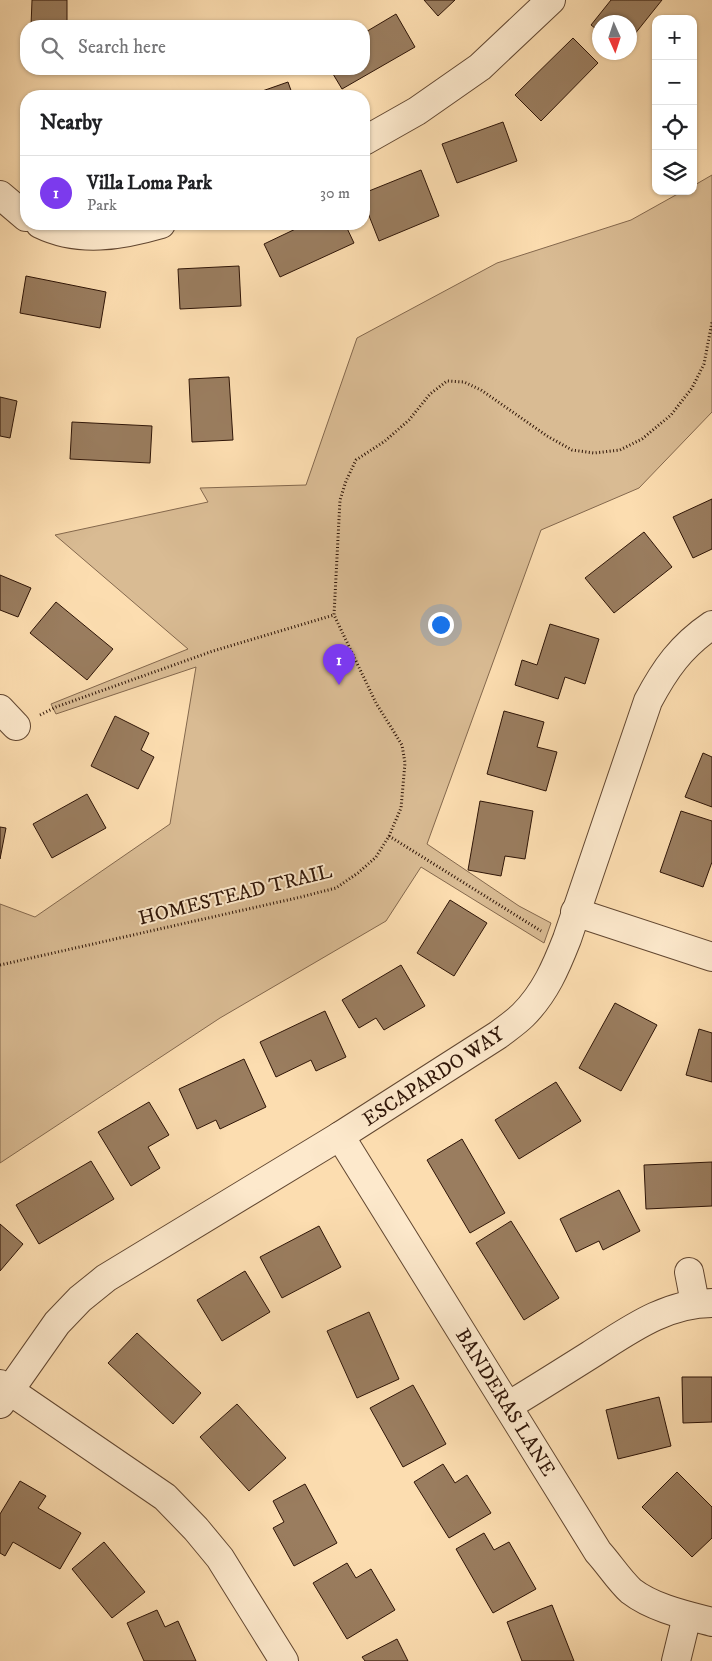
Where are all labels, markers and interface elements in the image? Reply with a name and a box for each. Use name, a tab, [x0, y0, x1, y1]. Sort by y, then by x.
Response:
north arrow	[592, 15, 637, 60]
map controls	[652, 15, 697, 195]
button: +	[652, 15, 697, 60]
search box	[20, 20, 370, 75]
icon: search	[38, 34, 66, 62]
text: Search here	[78, 36, 166, 59]
button: −	[652, 60, 697, 105]
button: locate	[652, 105, 697, 150]
text: Nearby	[40, 110, 102, 136]
button: layers	[652, 150, 697, 195]
text: Villa Loma Park	[87, 172, 212, 195]
text: 1	[53, 183, 59, 203]
text: 30 m	[320, 183, 350, 203]
text: Park	[87, 195, 117, 215]
your location	[428, 612, 454, 638]
pin: 1	[323, 644, 355, 685]
street label: HOMESTEAD TRAIL	[136, 859, 335, 932]
street label: ESCAPARDO WAY	[358, 1022, 510, 1132]
street label: BANDERAS LANE	[449, 1324, 560, 1481]

